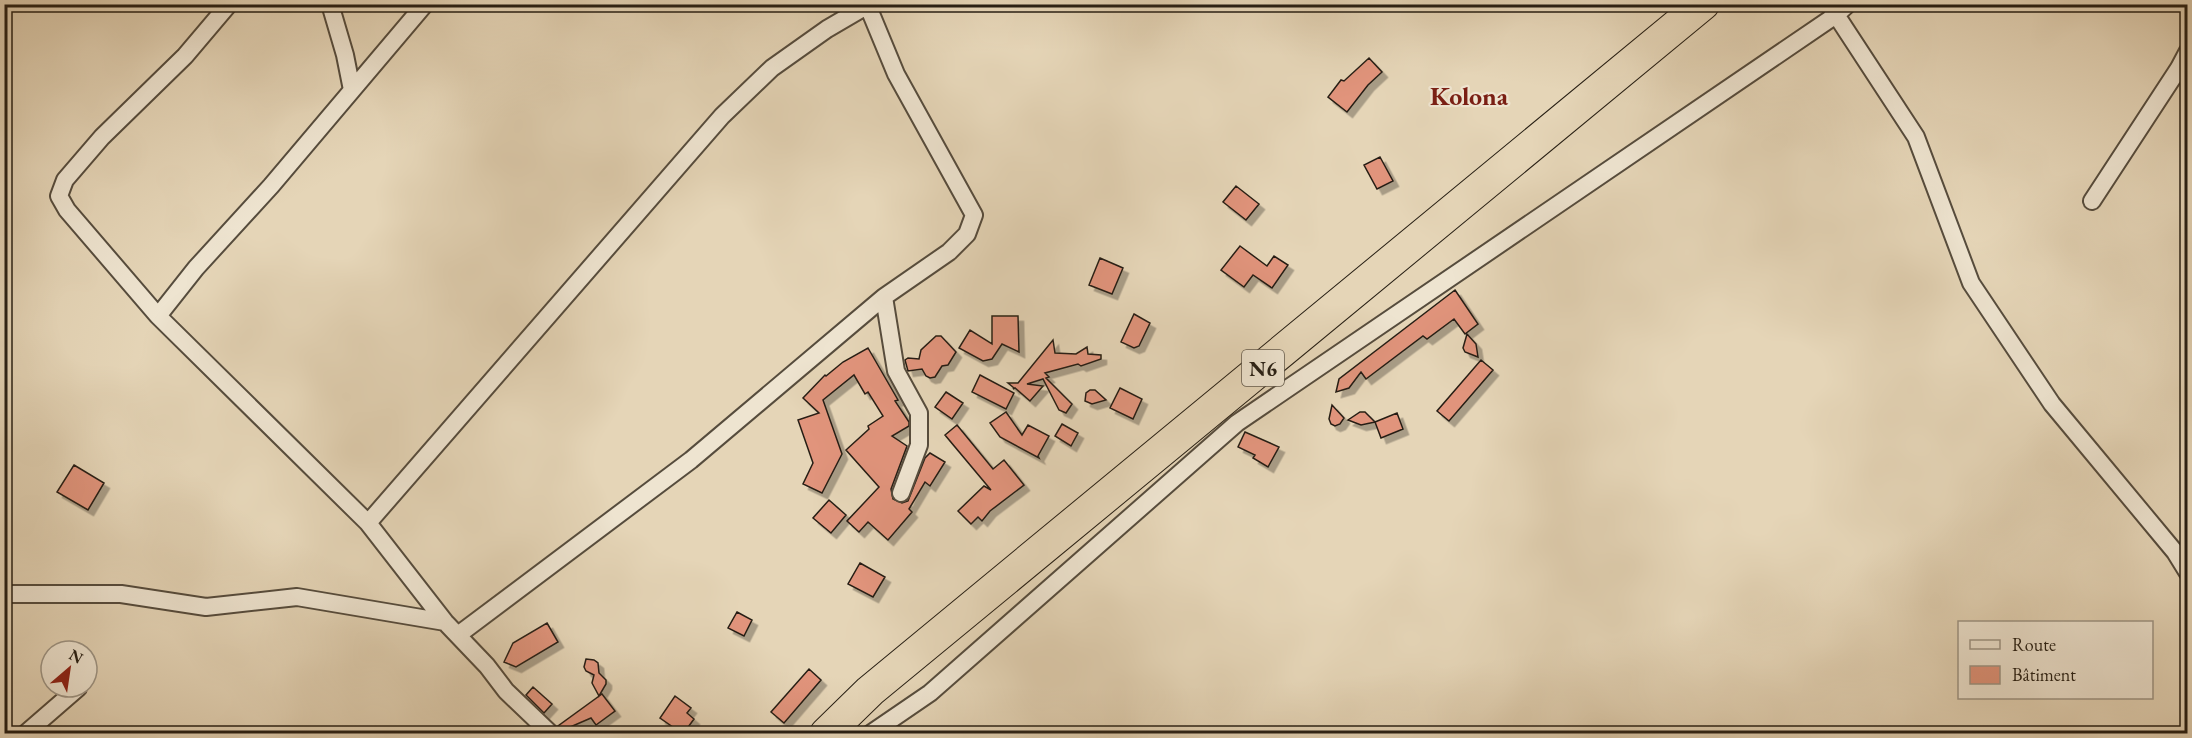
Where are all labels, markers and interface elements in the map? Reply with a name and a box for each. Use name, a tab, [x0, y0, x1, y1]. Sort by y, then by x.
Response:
district label: Kolona	[1430, 79, 1509, 113]
road number: N6	[1242, 350, 1284, 386]
legend	[1958, 621, 2153, 699]
text: Route	[2012, 633, 2056, 656]
north arrow	[39, 639, 99, 699]
text: N	[65, 644, 87, 669]
text: Bâtiment	[2012, 663, 2076, 686]

